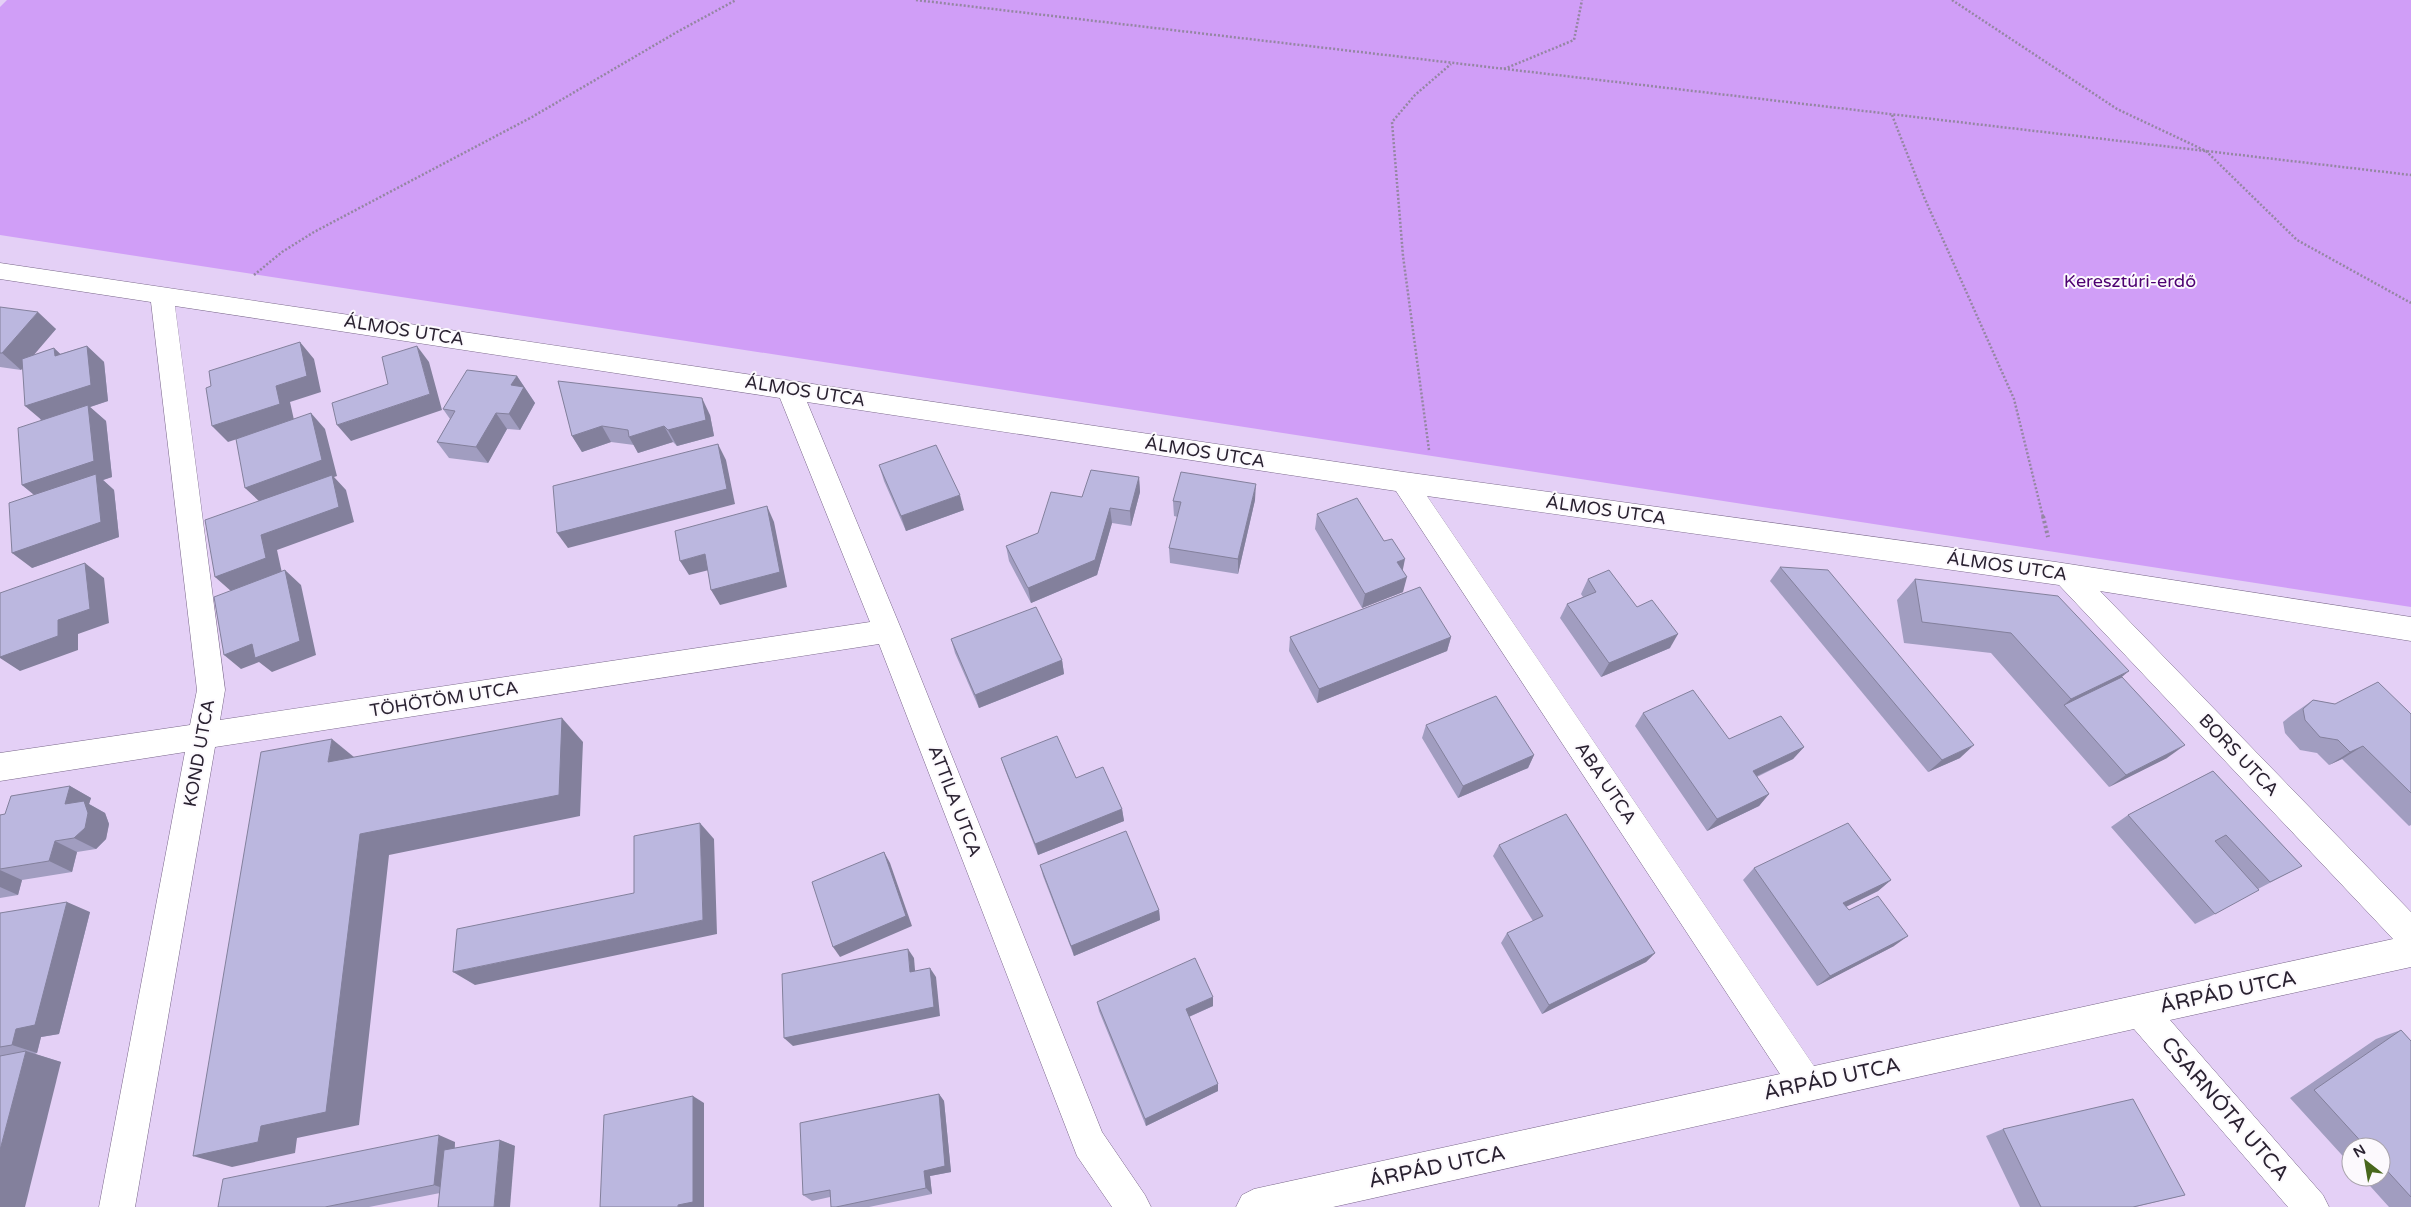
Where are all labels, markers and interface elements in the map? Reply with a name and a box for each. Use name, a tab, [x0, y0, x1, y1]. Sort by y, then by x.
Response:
park label: Keresztúri-erdő	[2064, 270, 2196, 292]
street label: ÁLMOS UTCA	[342, 310, 466, 350]
street label: ÁLMOS UTCA	[743, 371, 867, 411]
street label: ÁLMOS UTCA	[1143, 432, 1267, 472]
street label: ÁLMOS UTCA	[1544, 491, 1668, 529]
street label: ÁLMOS UTCA	[1945, 547, 2069, 585]
street label: TÖHÖTÖM UTCA	[368, 676, 520, 722]
street label: KOND UTCA	[179, 697, 219, 809]
street label: BORS UTCA	[2194, 709, 2284, 801]
street label: ABA UTCA	[1571, 738, 1641, 828]
street label: ATTILA UTCA	[924, 742, 986, 860]
street label: ÁRPÁD UTCA	[2157, 965, 2299, 1019]
street label: CSARNÓTA UTCA	[2156, 1032, 2294, 1186]
street label: ÁRPÁD UTCA	[1761, 1052, 1903, 1106]
north arrow	[2341, 1137, 2391, 1187]
street label: ÁRPÁD UTCA	[1366, 1140, 1508, 1194]
text: N	[2350, 1141, 2369, 1161]

